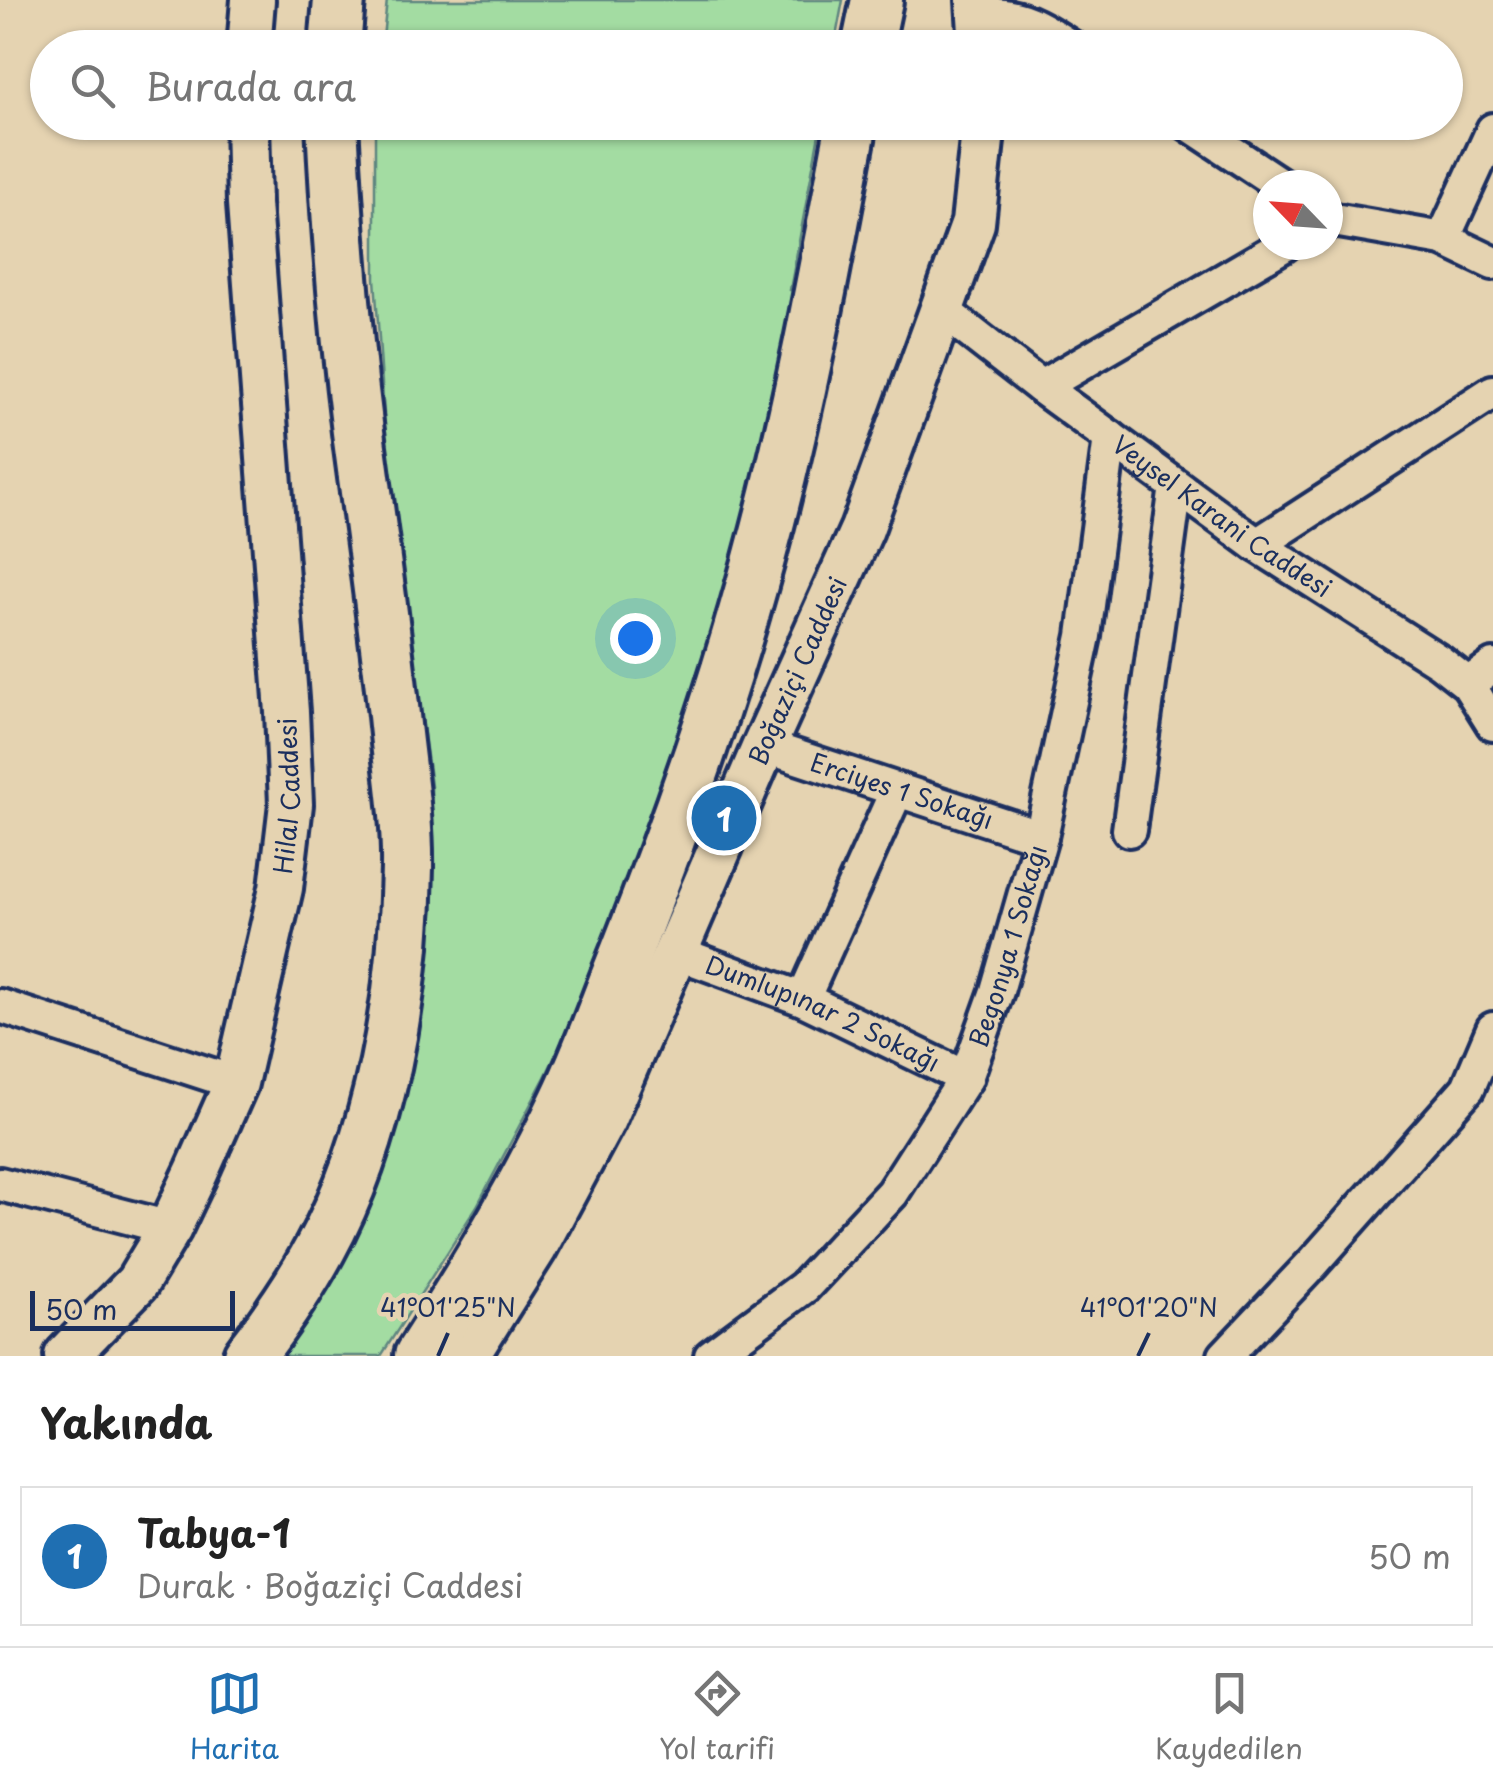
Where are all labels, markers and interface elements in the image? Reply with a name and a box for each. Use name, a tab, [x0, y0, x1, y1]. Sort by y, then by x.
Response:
search box	[30, 30, 1463, 140]
text: Burada ara	[145, 57, 356, 114]
icon: search	[65, 58, 120, 113]
north arrow	[1253, 170, 1343, 260]
street label: Veysel Karani Caddesi	[1105, 425, 1340, 606]
street label: Boğaziçi Caddesi	[738, 570, 856, 771]
your location	[610, 613, 661, 664]
street label: Hilal Caddesi	[263, 717, 309, 876]
street label: Erciyes 1 Sokağı	[806, 743, 998, 838]
pin: 1	[692, 780, 756, 856]
street label: Begonya 1 Sokağı	[959, 840, 1056, 1052]
street label: Dumlupınar 2 Sokağı	[700, 945, 947, 1081]
scale bar	[30, 1286, 235, 1330]
text: 50 m	[45, 1287, 118, 1330]
text: 41°01'25"N	[380, 1288, 516, 1326]
text: 41°01'20"N	[1080, 1288, 1218, 1326]
text: Yakında	[40, 1390, 213, 1453]
text: Tabya-1	[137, 1504, 290, 1561]
text: 1	[67, 1532, 82, 1580]
text: 50 m	[1368, 1532, 1451, 1580]
text: Durak · Boğaziçi Caddesi	[137, 1561, 523, 1609]
tab: Harita	[190, 1666, 279, 1769]
tab: Yol tarifi	[659, 1666, 775, 1769]
tab: Kaydedilen	[1155, 1666, 1303, 1769]

